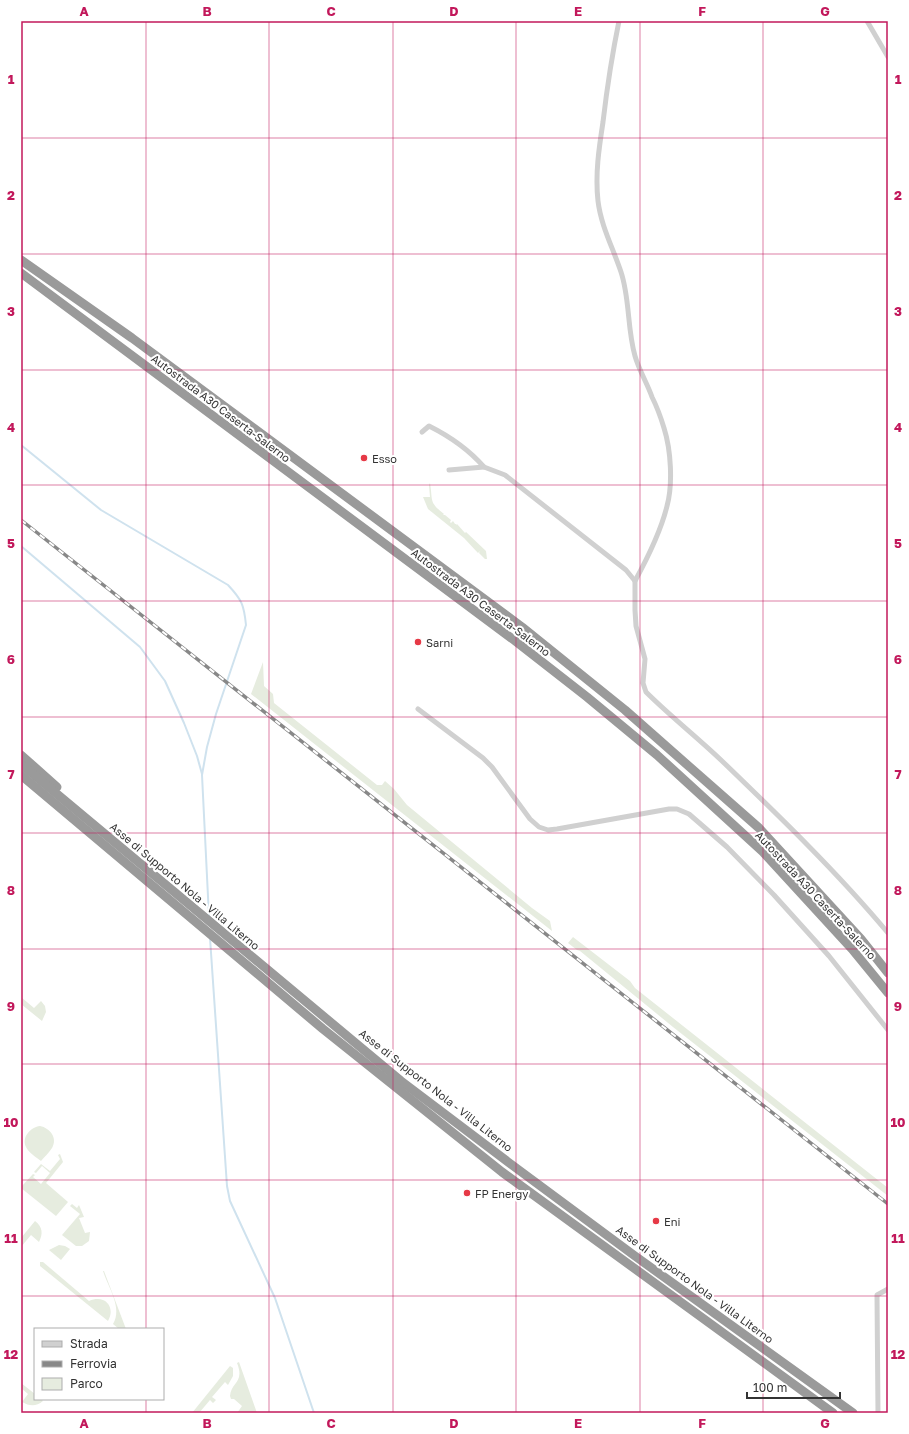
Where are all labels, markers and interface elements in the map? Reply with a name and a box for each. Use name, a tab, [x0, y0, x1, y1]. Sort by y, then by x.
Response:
text: A	[79, 3, 89, 19]
text: B	[202, 3, 212, 19]
text: C	[326, 3, 336, 19]
text: D	[449, 3, 459, 19]
text: E	[574, 3, 582, 19]
text: F	[698, 3, 706, 19]
text: G	[820, 3, 830, 19]
text: 1	[8, 71, 15, 87]
text: 1	[895, 71, 902, 87]
text: 2	[7, 187, 15, 203]
text: 2	[894, 187, 902, 203]
text: 3	[7, 303, 15, 319]
text: 3	[894, 303, 902, 319]
street label: Autostrada A30 Caserta-Salerno	[149, 352, 293, 465]
text: 4	[7, 419, 15, 435]
text: 4	[894, 419, 902, 435]
place label: Esso	[372, 452, 397, 465]
marker: Esso	[359, 453, 369, 463]
text: 5	[7, 535, 15, 551]
text: 5	[894, 535, 902, 551]
street label: Autostrada A30 Caserta-Salerno	[409, 546, 553, 659]
place label: Sarni	[426, 636, 453, 649]
marker: Sarni	[413, 637, 423, 647]
text: 6	[7, 651, 15, 667]
text: 6	[894, 651, 902, 667]
text: 7	[7, 766, 15, 782]
text: 7	[894, 766, 902, 782]
street label: Asse di Supporto Nola - Villa Literno	[108, 820, 263, 953]
street label: Autostrada A30 Caserta-Salerno	[753, 828, 879, 962]
text: 8	[7, 882, 15, 898]
text: 8	[894, 882, 902, 898]
text: 9	[7, 998, 15, 1014]
text: 9	[894, 998, 902, 1014]
street label: Asse di Supporto Nola - Villa Literno	[357, 1026, 516, 1154]
text: 10	[3, 1114, 19, 1130]
text: 10	[890, 1114, 906, 1130]
place label: FP Energy	[475, 1187, 528, 1200]
marker: FP Energy	[462, 1188, 472, 1198]
place label: Eni	[664, 1215, 680, 1228]
marker: Eni	[651, 1216, 661, 1226]
street label: Asse di Supporto Nola - Villa Literno	[614, 1223, 776, 1346]
text: 11	[4, 1230, 18, 1246]
text: 11	[891, 1230, 905, 1246]
legend	[34, 1328, 164, 1400]
text: Strada	[70, 1336, 108, 1351]
text: 12	[4, 1346, 18, 1362]
text: 12	[891, 1346, 905, 1362]
text: Ferrovia	[70, 1356, 117, 1371]
scale bar	[747, 1374, 840, 1400]
text: Parco	[70, 1376, 103, 1391]
text: 100 m	[753, 1380, 787, 1395]
text: A	[79, 1415, 89, 1431]
text: B	[202, 1415, 212, 1431]
text: C	[326, 1415, 336, 1431]
text: D	[449, 1415, 459, 1431]
text: E	[574, 1415, 582, 1431]
text: F	[698, 1415, 706, 1431]
text: G	[820, 1415, 830, 1431]

